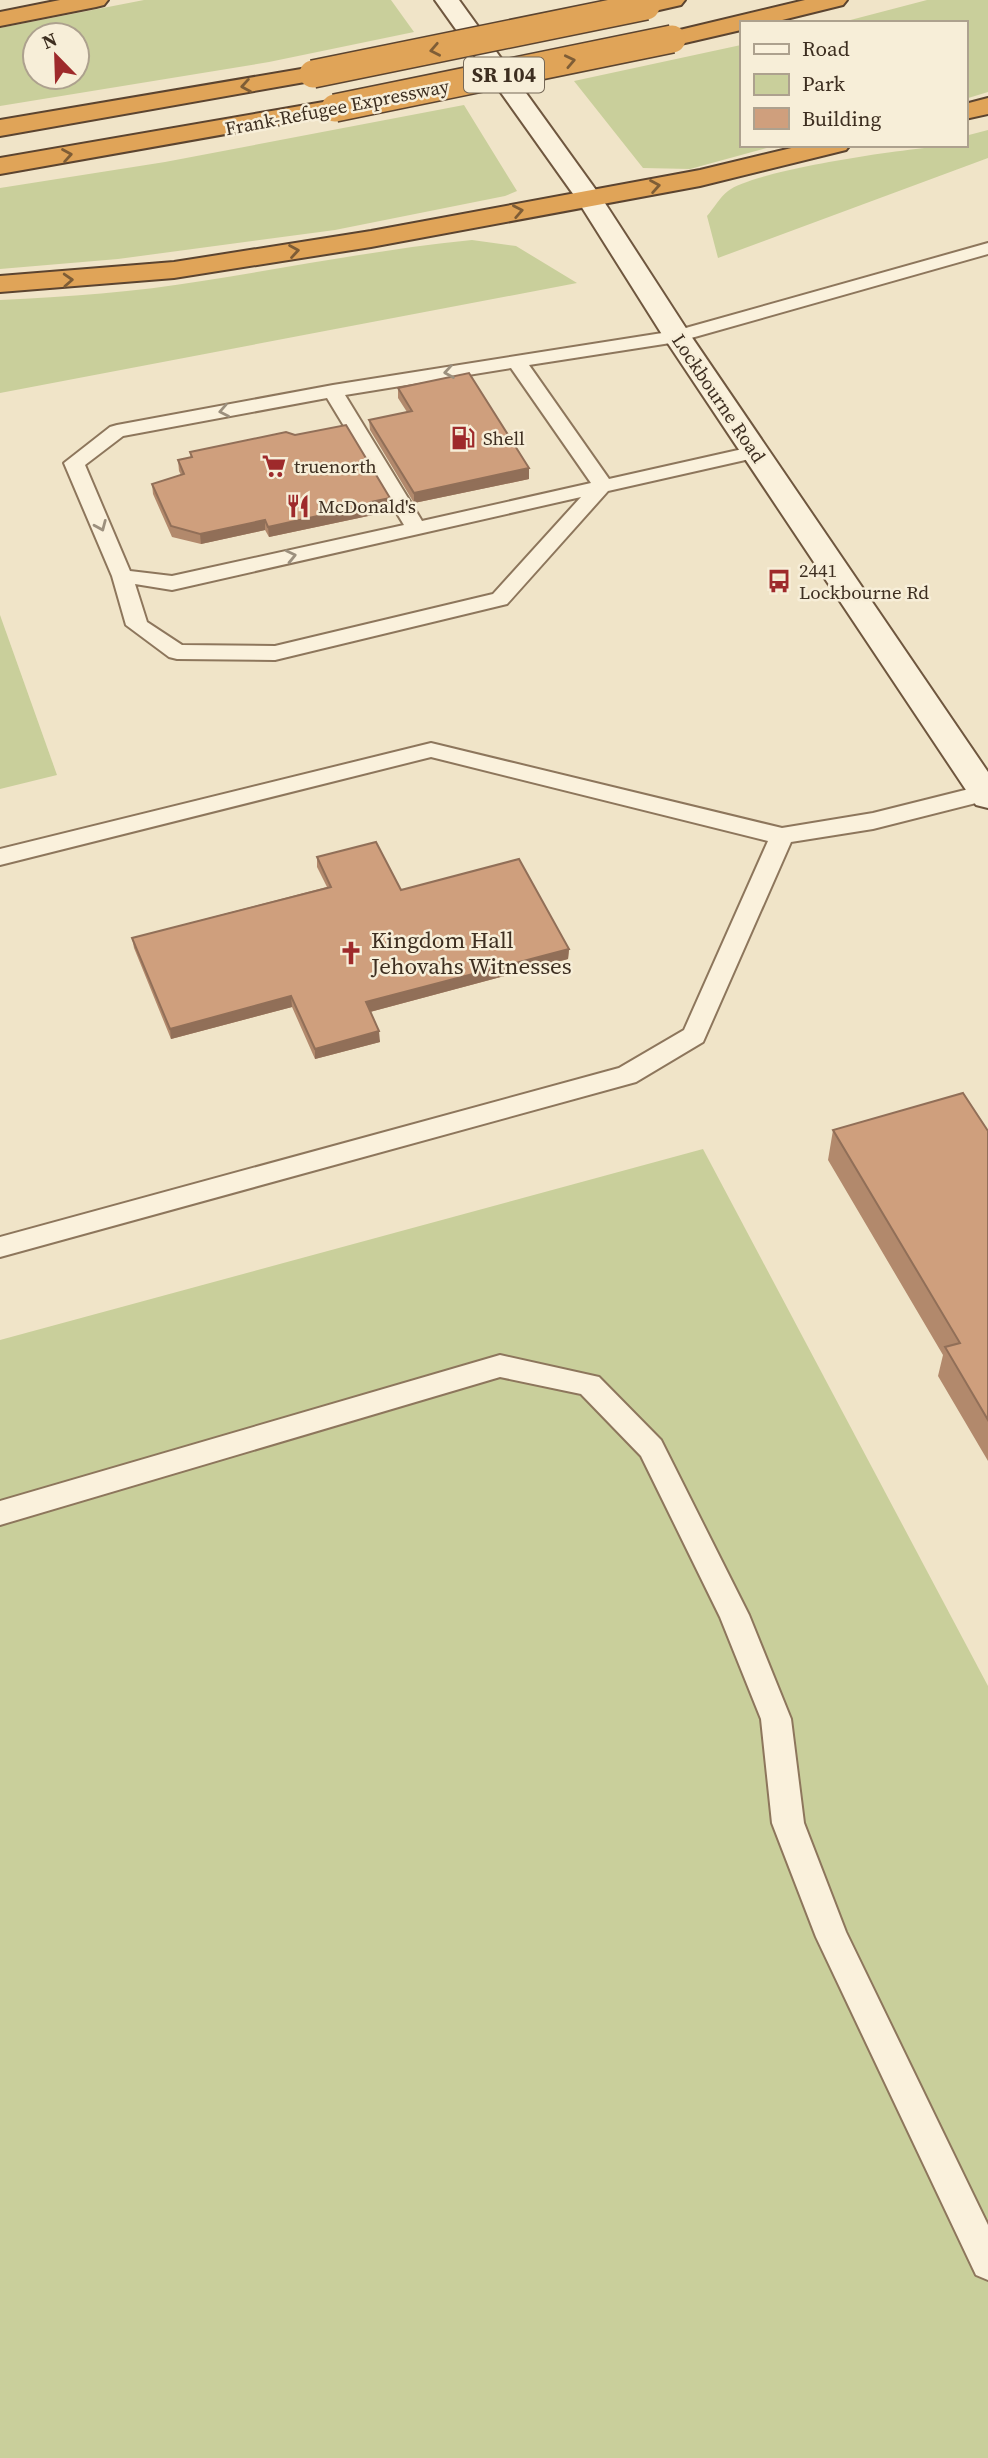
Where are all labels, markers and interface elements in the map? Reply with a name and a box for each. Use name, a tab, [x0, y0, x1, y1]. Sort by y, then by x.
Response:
north arrow	[21, 21, 91, 91]
legend	[740, 21, 967, 147]
text: N	[38, 26, 61, 55]
text: Road	[802, 34, 850, 63]
one-way arrow	[429, 41, 441, 56]
one-way arrow	[564, 54, 576, 69]
road number: SR 104	[464, 57, 544, 92]
text: Park	[802, 69, 846, 98]
street label: Frank-Refugee Expressway	[223, 72, 451, 141]
one-way arrow	[240, 78, 252, 93]
text: Building	[802, 104, 881, 133]
one-way arrow	[61, 148, 73, 163]
one-way arrow	[649, 179, 661, 194]
one-way arrow	[511, 204, 523, 219]
one-way arrow	[288, 244, 300, 259]
one-way arrow	[63, 272, 74, 287]
street label: Lockbourne Road	[666, 328, 772, 468]
one-way arrow	[443, 364, 454, 379]
one-way arrow	[218, 403, 230, 418]
fuel station icon: Shell	[449, 424, 477, 452]
place label: Shell	[483, 425, 525, 451]
supermarket icon: truenorth	[260, 452, 288, 480]
place label: truenorth	[294, 453, 377, 479]
restaurant icon: McDonald's	[284, 492, 312, 520]
place label: McDonald's	[318, 493, 416, 519]
one-way arrow	[92, 519, 106, 531]
one-way arrow	[285, 549, 297, 564]
place label: 2441 Lockbourne Rd	[799, 557, 929, 605]
bus stop icon: 2441 Lockbourne Rd	[765, 567, 793, 595]
place label: Kingdom Hall Jehovahs Witnesses	[370, 924, 572, 982]
church icon: Kingdom Hall Jehovahs Witnesses	[337, 939, 365, 967]

